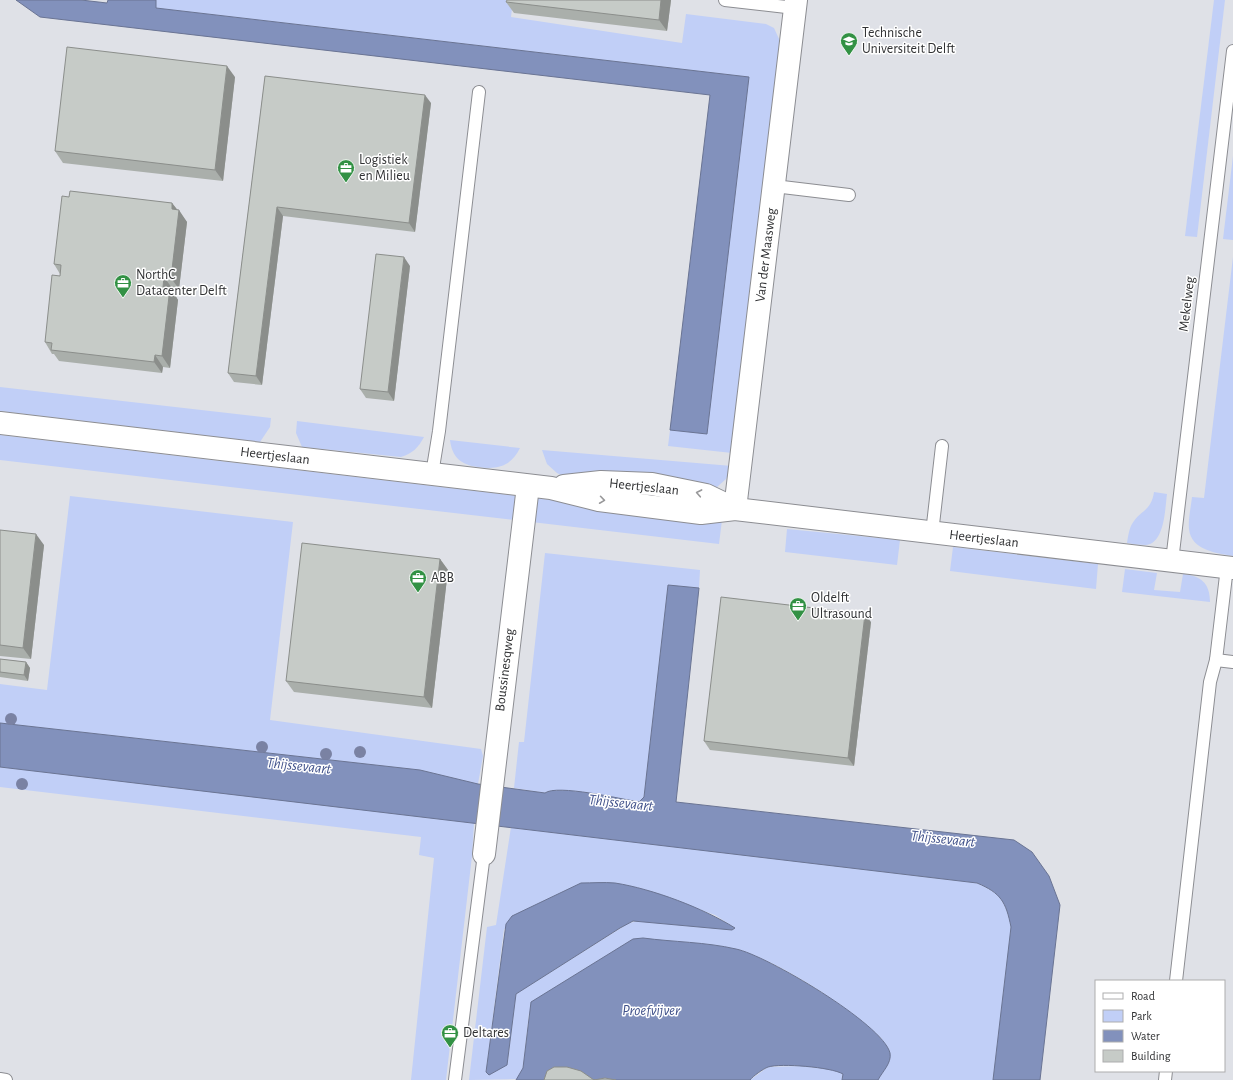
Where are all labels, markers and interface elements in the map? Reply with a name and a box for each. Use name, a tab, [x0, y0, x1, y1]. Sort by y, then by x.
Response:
place label: Technische Universiteit Delft	[862, 26, 956, 56]
school or university icon: Technische Universiteit Delft	[839, 31, 859, 56]
place label: Logistiek en Milieu	[359, 153, 410, 183]
office icon: Logistiek en Milieu	[336, 158, 356, 183]
street label: Van der Maasweg	[753, 207, 779, 303]
place label: NorthC Datacenter Delft	[136, 268, 227, 298]
office icon: NorthC Datacenter Delft	[113, 273, 133, 298]
street label: Mekelweg	[1177, 275, 1197, 332]
street label: Heertjeslaan	[239, 445, 311, 467]
street label: Heertjeslaan	[608, 476, 680, 498]
one-way arrow	[696, 490, 702, 498]
one-way arrow	[599, 495, 605, 504]
street label: Heertjeslaan	[948, 528, 1020, 550]
office icon: ABB	[408, 568, 428, 593]
place label: ABB	[431, 571, 454, 585]
place label: Oldelft Ultrasound	[811, 591, 872, 621]
office icon: Oldelft Ultrasound	[788, 596, 808, 621]
street label: Boussinesqweg	[493, 628, 517, 712]
water label: Thijssevaart	[266, 755, 332, 777]
water label: Thijssevaart	[588, 792, 654, 814]
water label: Thijssevaart	[910, 828, 976, 850]
legend	[1095, 980, 1225, 1072]
text: Road	[1131, 990, 1155, 1002]
water label: Proefvijver	[622, 1003, 681, 1018]
text: Park	[1131, 1010, 1152, 1022]
office icon: Deltares	[440, 1023, 460, 1048]
place label: Deltares	[463, 1026, 509, 1040]
text: Water	[1131, 1030, 1160, 1042]
text: Building	[1131, 1050, 1171, 1062]

